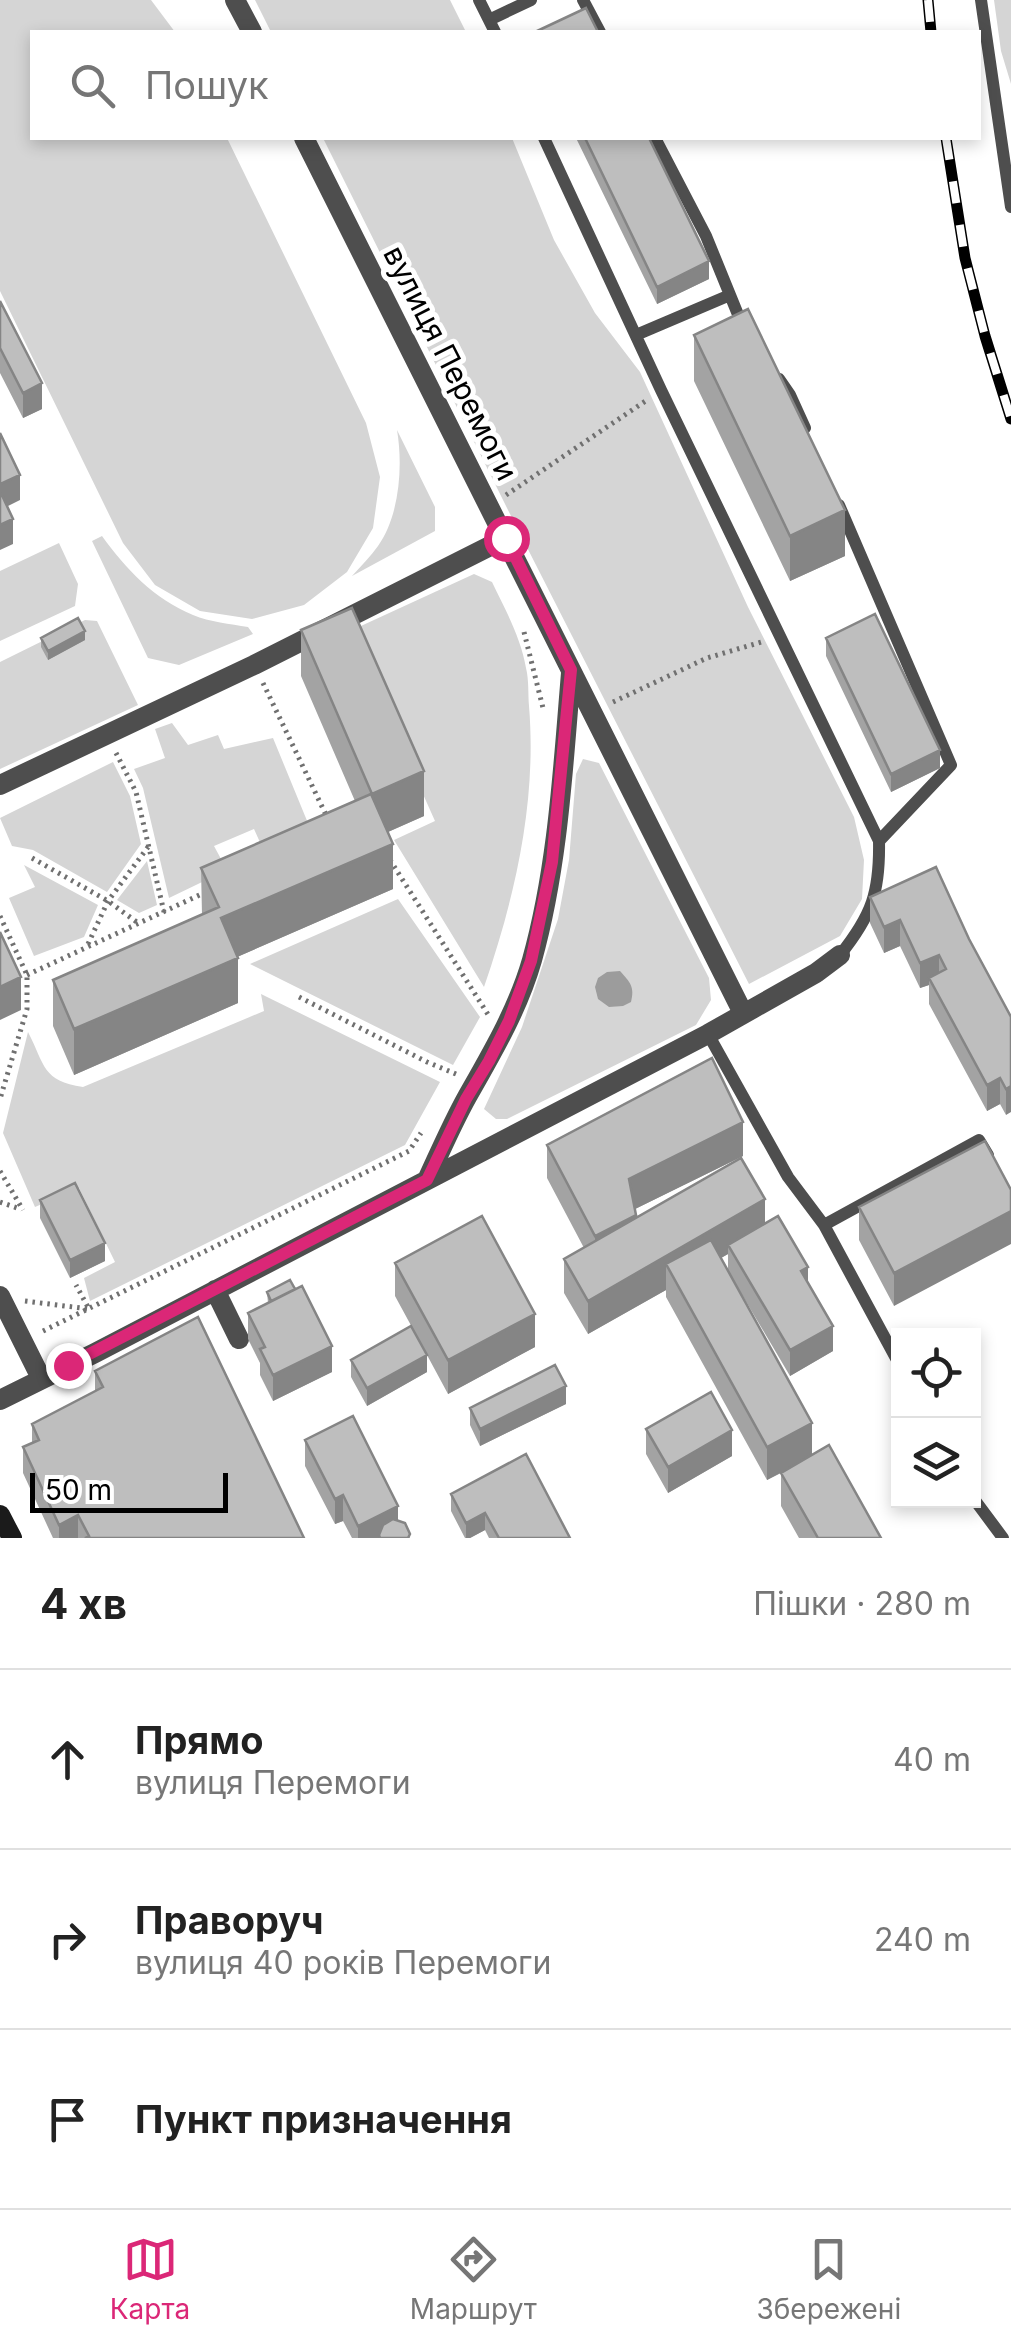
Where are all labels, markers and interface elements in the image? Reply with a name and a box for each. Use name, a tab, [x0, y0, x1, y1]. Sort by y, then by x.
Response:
search box	[30, 30, 981, 140]
icon: search	[65, 58, 120, 113]
text: Пошук	[145, 62, 269, 108]
street label: вулиця Перемоги	[376, 240, 526, 486]
route start	[484, 516, 530, 562]
map controls	[891, 1328, 981, 1508]
button: locate	[891, 1328, 981, 1418]
route end	[46, 1343, 92, 1389]
button: layers	[891, 1418, 981, 1508]
scale bar	[30, 1468, 228, 1512]
text: 50 m	[45, 1473, 112, 1507]
text: 4 хв	[40, 1578, 127, 1629]
text: Пішки · 280 m	[753, 1584, 971, 1623]
text: Прямо	[135, 1717, 263, 1763]
icon: ahead	[40, 1732, 95, 1787]
text: 40 m	[893, 1740, 971, 1779]
text: вулиця Перемоги	[135, 1763, 411, 1802]
text: Праворуч	[135, 1897, 324, 1943]
icon: right	[40, 1912, 95, 1967]
text: 240 m	[874, 1920, 971, 1959]
text: вулиця 40 років Перемоги	[135, 1943, 551, 1982]
icon: arrive	[40, 2092, 95, 2147]
text: Пункт призначення	[135, 2096, 512, 2142]
tab: Карта	[110, 2232, 190, 2326]
tab: Маршрут	[410, 2232, 537, 2326]
tab: Збережені	[756, 2232, 901, 2326]

